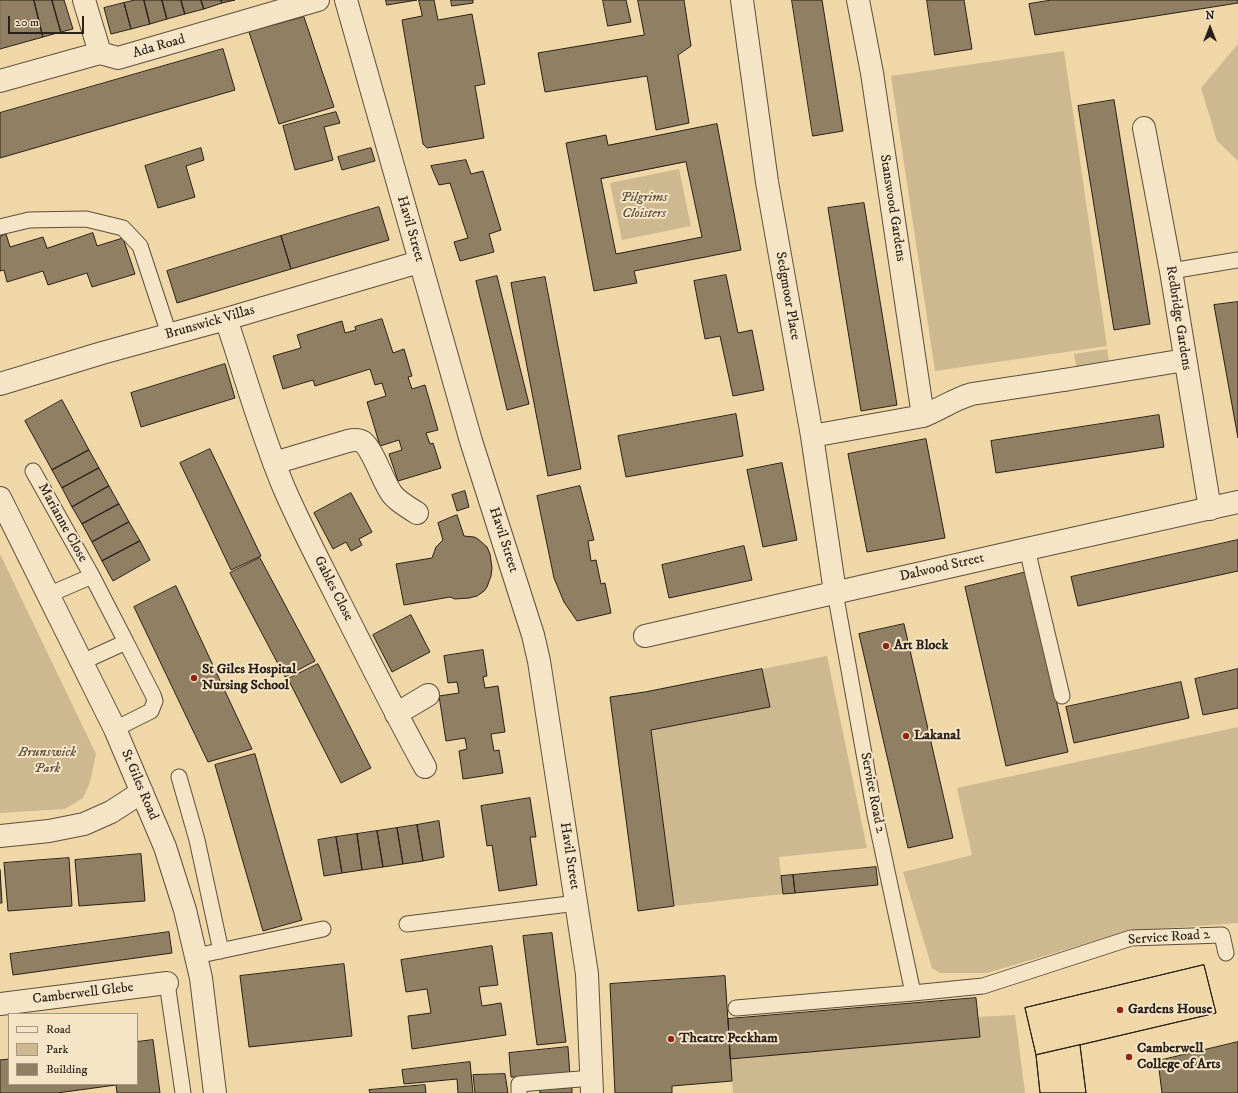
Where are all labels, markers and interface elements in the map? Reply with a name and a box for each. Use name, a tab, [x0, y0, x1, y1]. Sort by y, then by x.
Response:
scale bar	[10, 8, 86, 34]
north arrow	[1190, 8, 1230, 48]
text: N	[1205, 9, 1215, 23]
text: 20 m	[15, 15, 39, 30]
street label: Ada Road	[131, 32, 187, 62]
street label: Stanswood Gardens	[875, 153, 909, 263]
park label: Pilgrims Cloisters	[620, 190, 668, 222]
street label: Havil Street	[393, 194, 427, 264]
street label: Sedgmoor Place	[771, 251, 803, 341]
street label: Redbridge Gardens	[1161, 265, 1195, 371]
street label: Brunswick Villas	[163, 302, 257, 344]
street label: Marianne Close	[33, 481, 91, 565]
street label: Havil Street	[485, 505, 521, 575]
street label: Dalwood Street	[898, 550, 986, 586]
street label: Gables Close	[309, 554, 357, 624]
place label: Art Block	[894, 638, 948, 654]
marker: Art Block	[881, 641, 891, 651]
place label: St Giles Hospital Nursing School	[202, 662, 296, 694]
marker: St Giles Hospital Nursing School	[189, 673, 199, 683]
place label: Lakanal	[914, 728, 960, 744]
marker: Lakanal	[901, 731, 911, 741]
park label: Brunswick Park	[18, 745, 76, 778]
street label: St Giles Road	[117, 747, 161, 823]
street label: Service Road 2	[856, 751, 888, 835]
street label: Havil Street	[555, 821, 583, 891]
street label: Service Road 2	[1128, 927, 1210, 949]
street label: Camberwell Glebe	[32, 979, 134, 1009]
place label: Gardens House	[1128, 1002, 1212, 1018]
marker: Gardens House	[1115, 1005, 1125, 1015]
legend	[8, 1013, 138, 1085]
text: Road	[46, 1022, 71, 1037]
place label: Theatre Peckham	[679, 1031, 778, 1047]
marker: Theatre Peckham	[666, 1034, 676, 1044]
place label: Camberwell College of Arts	[1137, 1041, 1220, 1074]
text: Park	[46, 1042, 68, 1057]
marker: Camberwell College of Arts	[1124, 1052, 1134, 1062]
text: Building	[46, 1062, 87, 1077]

